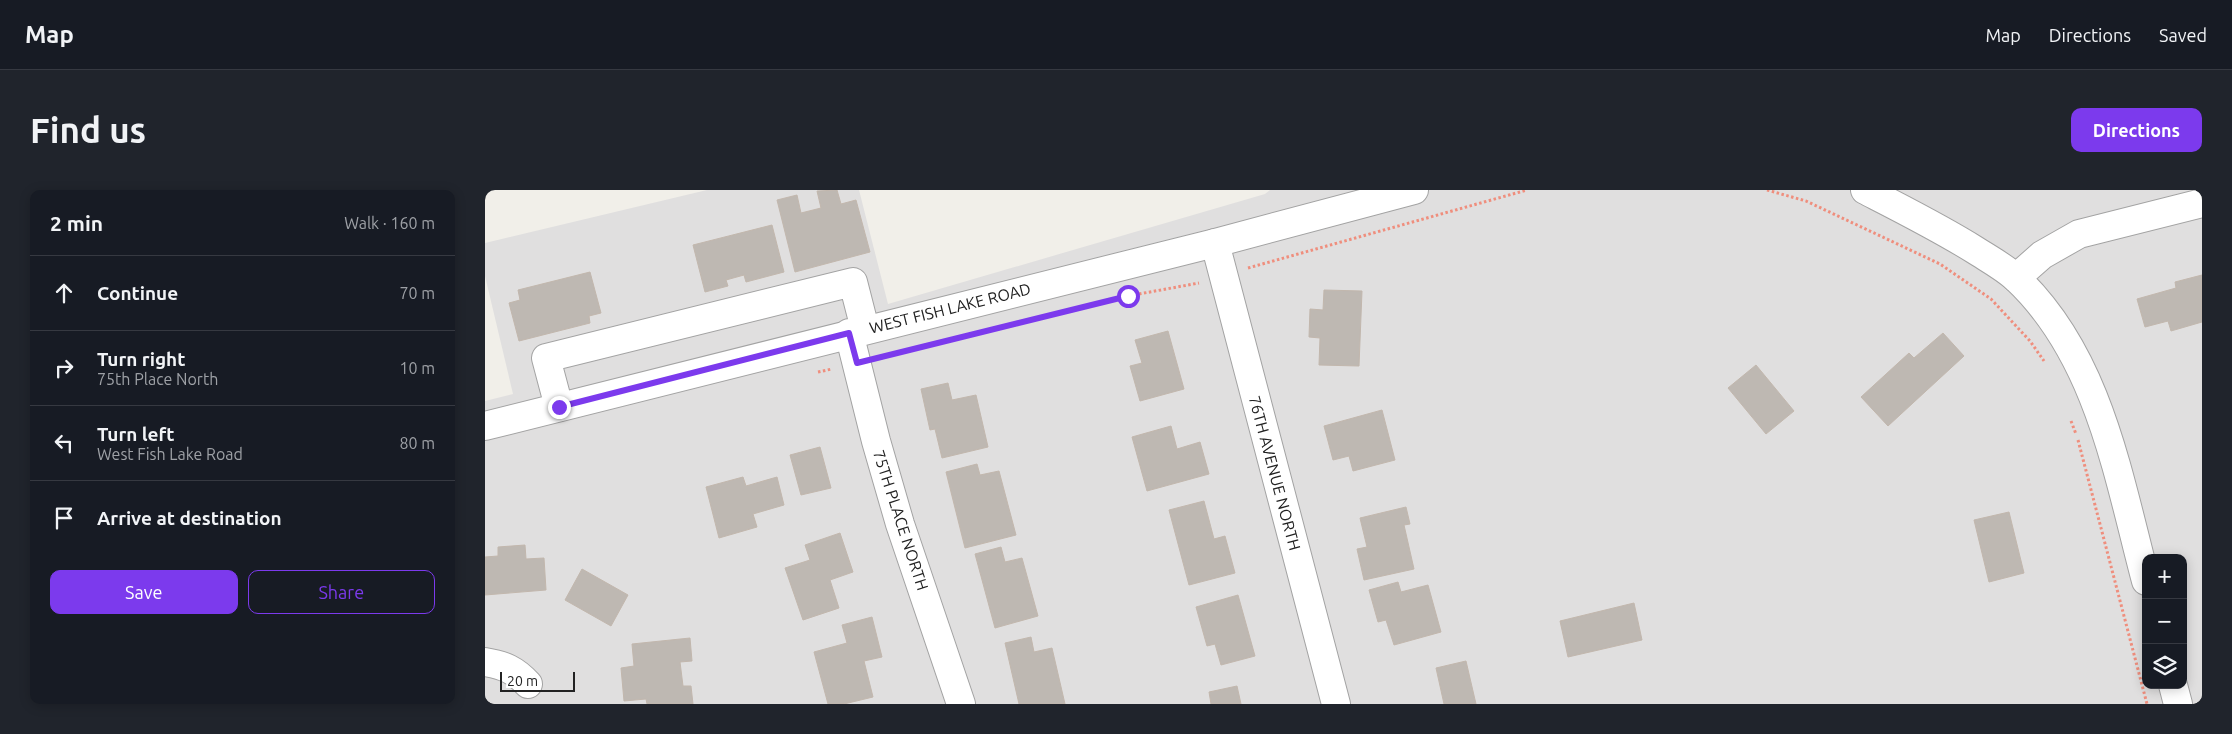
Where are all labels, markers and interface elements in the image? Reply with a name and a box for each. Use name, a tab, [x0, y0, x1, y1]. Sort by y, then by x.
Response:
text: Map	[25, 21, 74, 48]
text: Map	[1985, 25, 2021, 45]
text: Directions	[2049, 25, 2131, 45]
text: Saved	[2159, 25, 2207, 45]
button: Directions	[2071, 108, 2202, 152]
text: Find us	[30, 110, 146, 150]
text: 2 min	[50, 211, 103, 235]
text: Walk · 160 m	[344, 214, 435, 232]
icon: ahead	[50, 279, 78, 307]
street label: WEST FISH LAKE ROAD	[867, 279, 1033, 337]
text: Continue	[97, 282, 178, 304]
text: 70 m	[399, 284, 435, 302]
route start	[1117, 285, 1140, 308]
text: Turn right	[97, 348, 185, 370]
icon: right	[50, 354, 78, 382]
text: 10 m	[399, 359, 435, 377]
text: 75th Place North	[97, 370, 218, 388]
street label: 76TH AVENUE NORTH	[1246, 394, 1304, 552]
route end	[548, 396, 571, 419]
text: Turn left	[97, 423, 175, 445]
icon: left	[50, 429, 78, 457]
text: 80 m	[399, 434, 435, 452]
text: West Fish Lake Road	[97, 445, 243, 463]
street label: 75TH PLACE NORTH	[870, 448, 932, 592]
icon: arrive	[50, 504, 78, 532]
text: Arrive at destination	[97, 507, 282, 529]
map controls	[2142, 554, 2187, 689]
button: +	[2142, 554, 2187, 599]
button: Save	[50, 570, 238, 614]
button: Share	[248, 570, 435, 614]
button: −	[2142, 599, 2187, 644]
button: layers	[2142, 644, 2187, 689]
scale bar	[500, 669, 575, 692]
text: 20 m	[507, 673, 538, 689]

